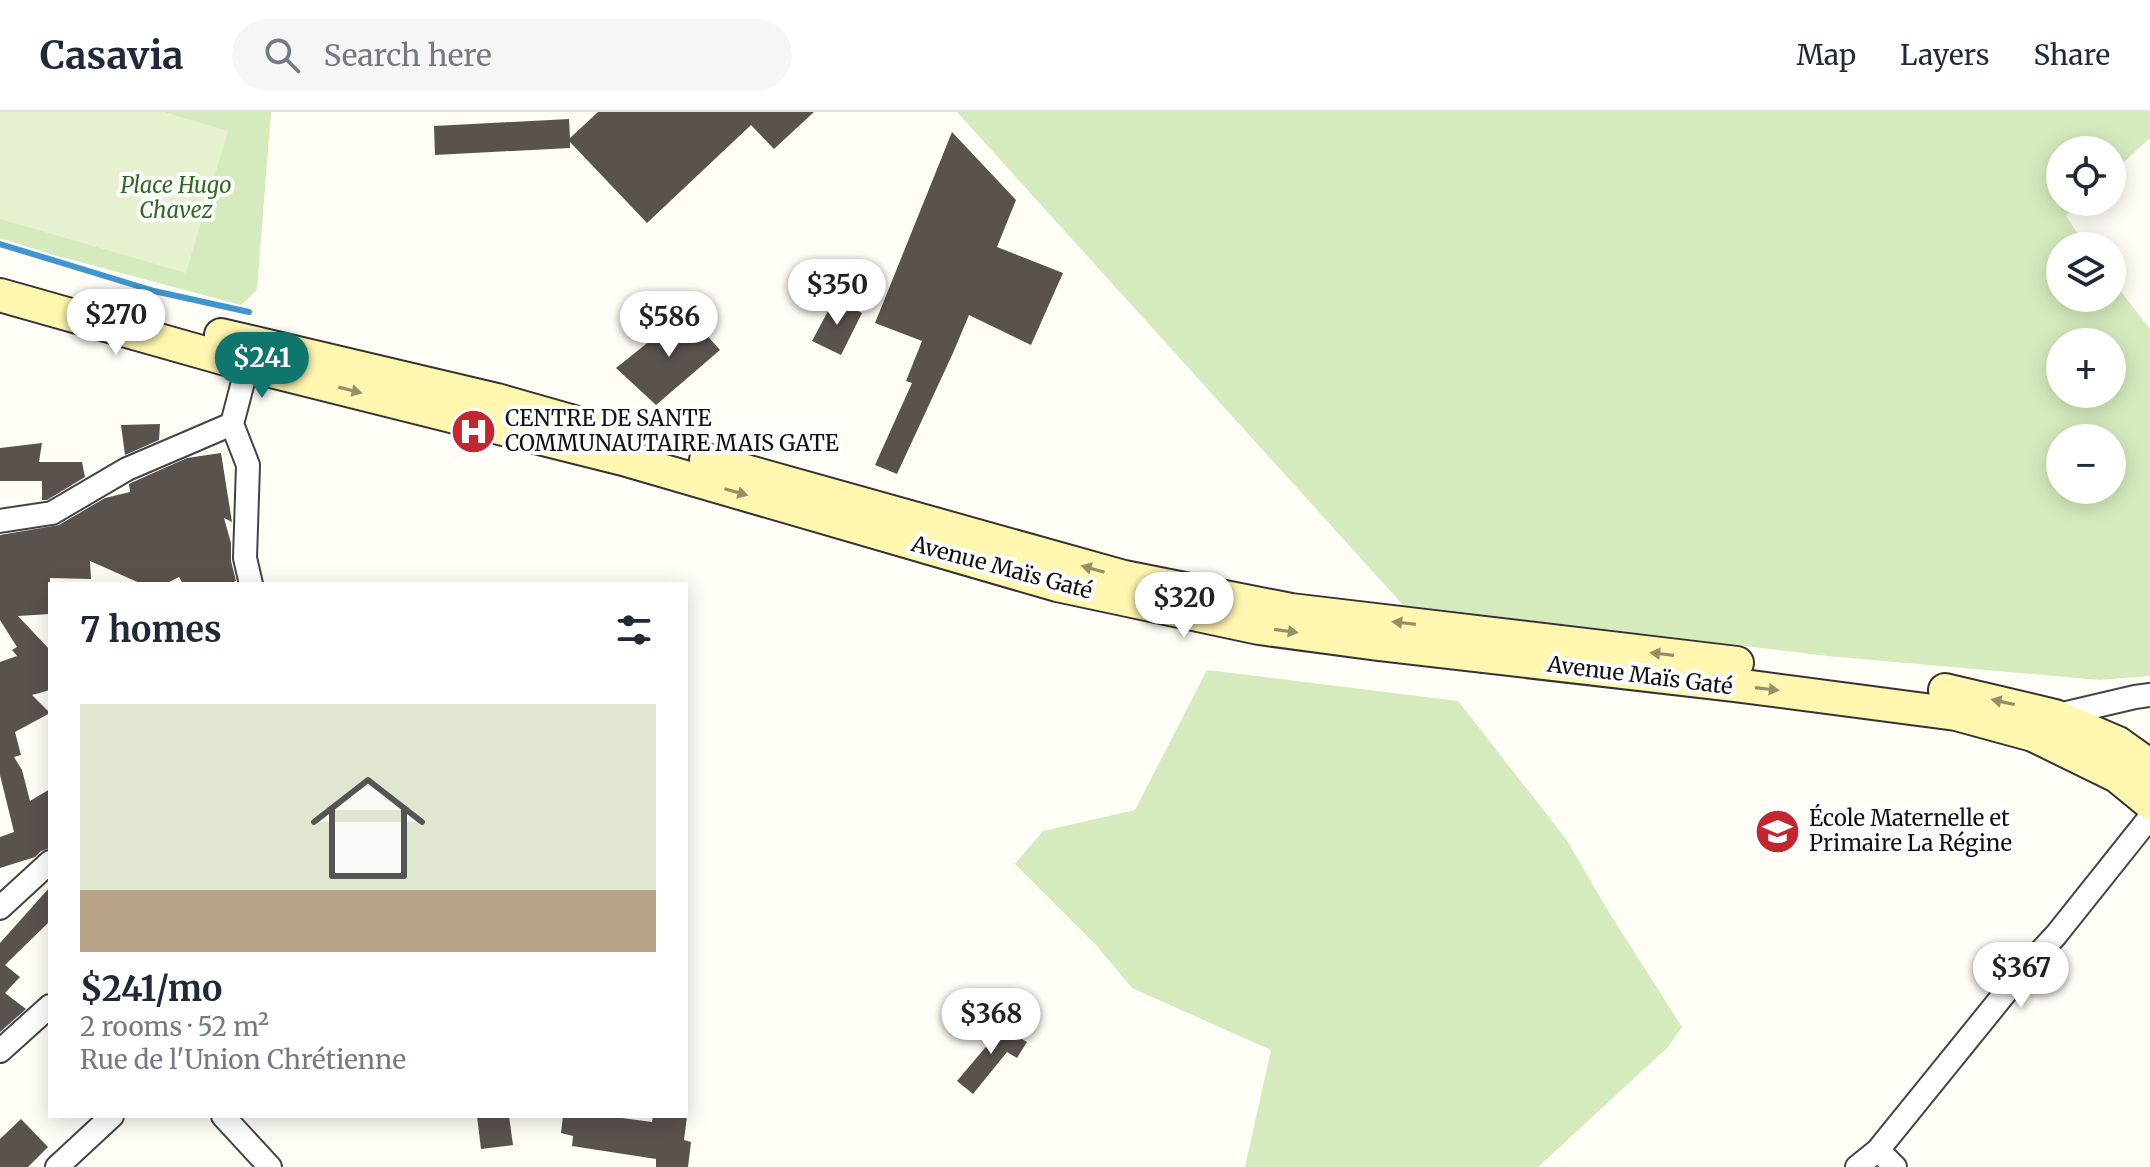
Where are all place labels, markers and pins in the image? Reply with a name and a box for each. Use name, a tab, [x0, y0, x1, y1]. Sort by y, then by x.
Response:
pin: $350	[790, 259, 884, 327]
pin: $270	[69, 289, 163, 357]
pin: $586	[622, 291, 716, 359]
pin: $241	[215, 332, 309, 400]
place label: CENTRE DE SANTE COMMUNAUTAIRE MAIS GATE	[505, 404, 839, 457]
hospital icon: CENTRE DE SANTE COMMUNAUTAIRE MAIS GATE	[450, 407, 498, 455]
pin: $320	[1137, 572, 1231, 640]
place label: École Maternelle et Primaire La Régine	[1809, 803, 2012, 857]
school or university icon: École Maternelle et Primaire La Régine	[1754, 807, 1802, 855]
pin: $367	[1974, 942, 2068, 1010]
pin: $368	[944, 988, 1038, 1056]

